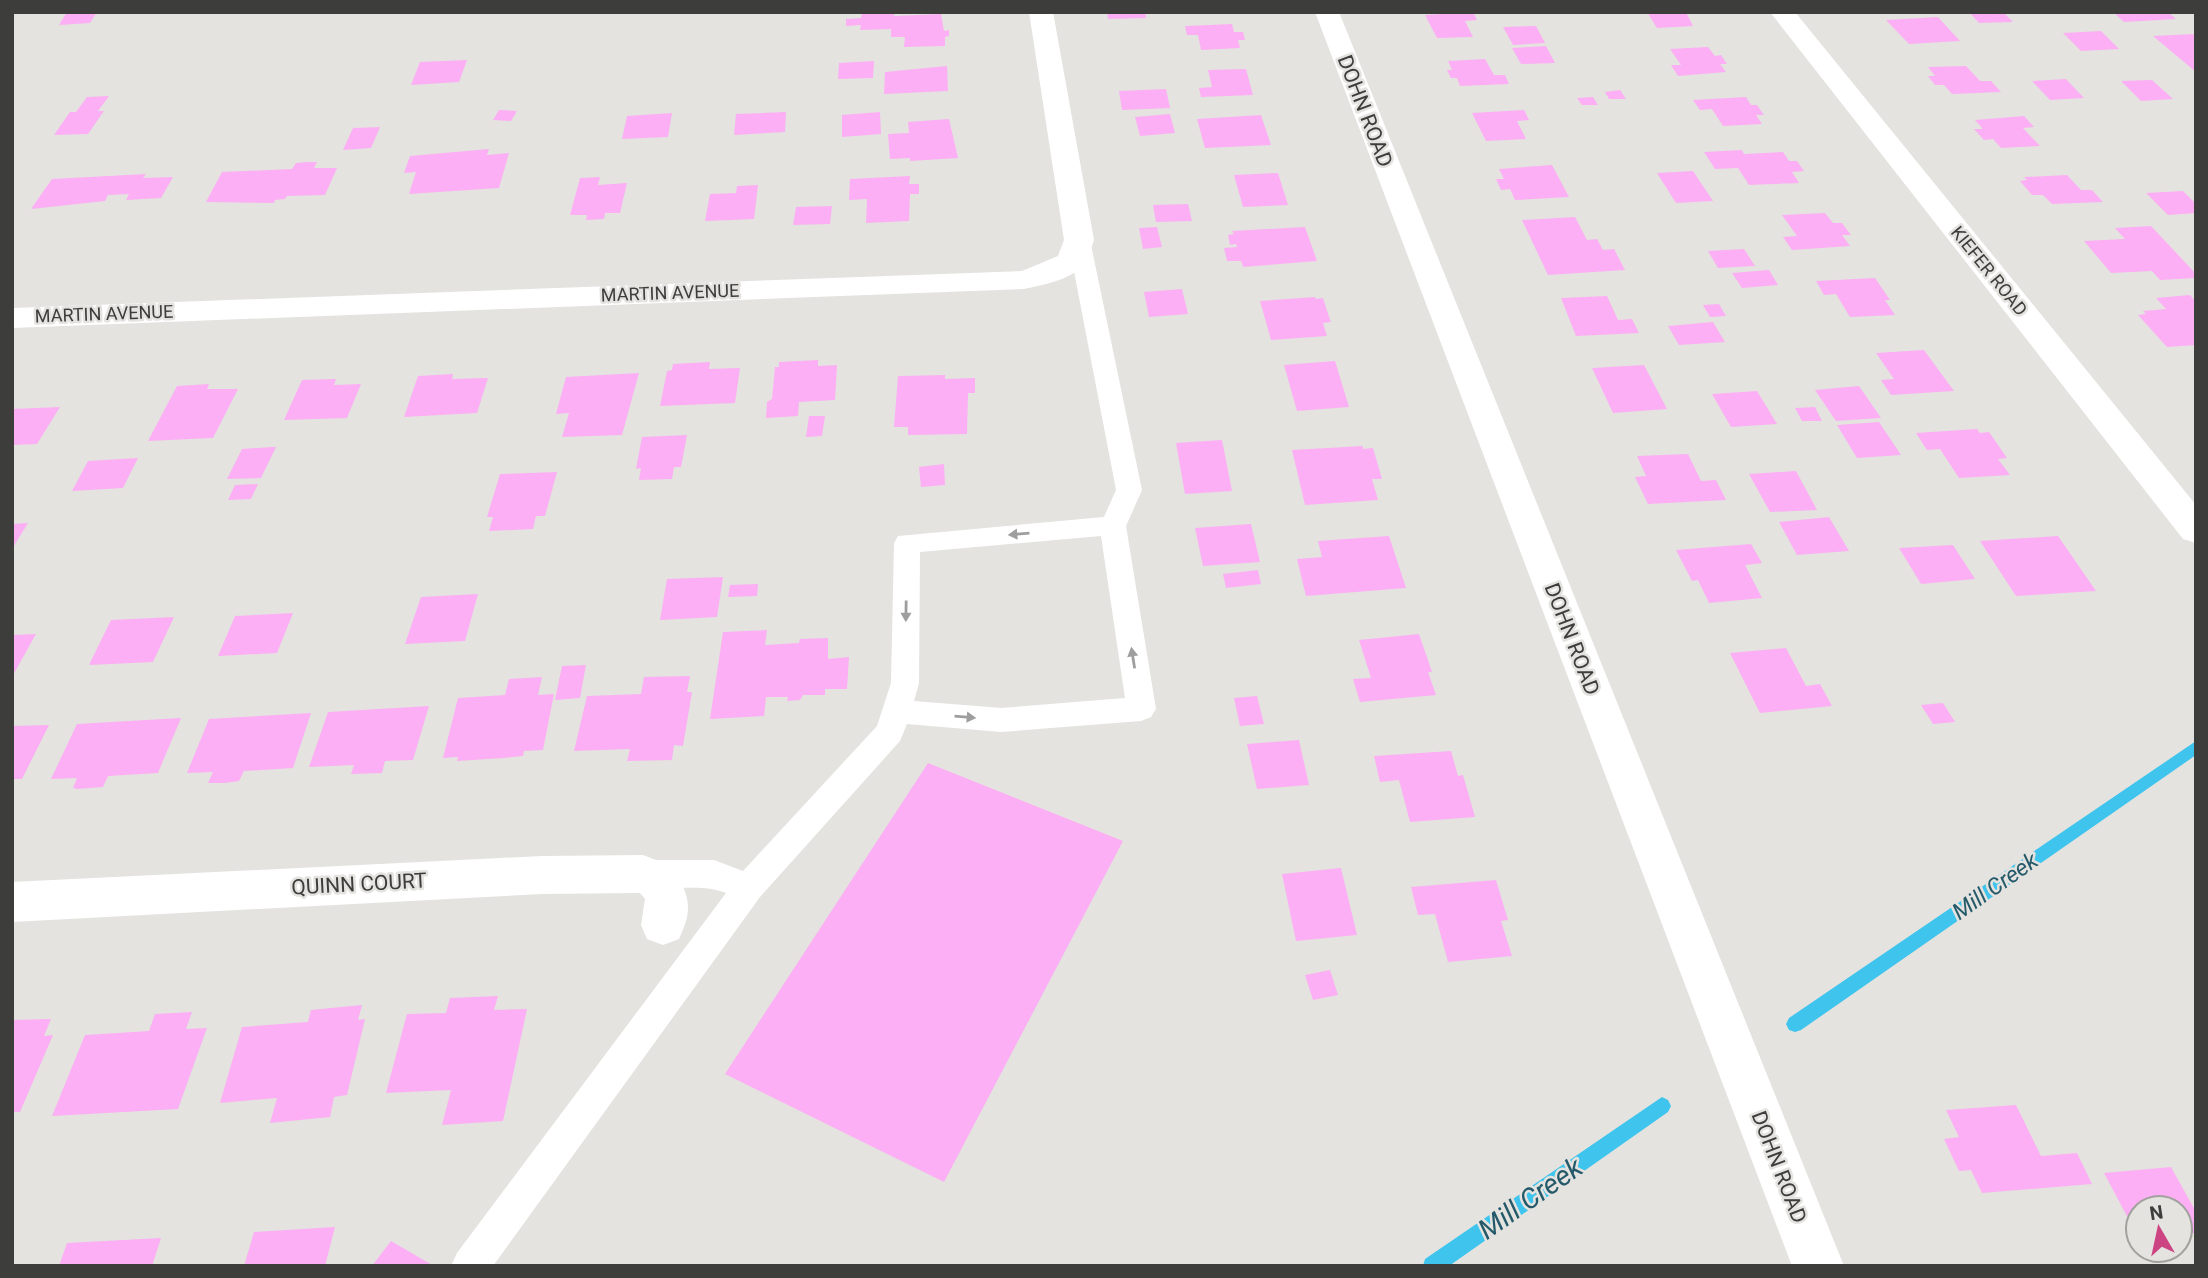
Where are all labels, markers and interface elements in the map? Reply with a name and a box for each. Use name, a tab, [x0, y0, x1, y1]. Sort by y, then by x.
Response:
street label: DOHN ROAD	[1333, 52, 1397, 170]
street label: KIEFER ROAD	[1947, 222, 2032, 320]
street label: MARTIN AVENUE	[600, 280, 739, 305]
street label: MARTIN AVENUE	[34, 301, 173, 326]
one-way arrow	[1008, 529, 1030, 540]
street label: DOHN ROAD	[1540, 580, 1604, 698]
one-way arrow	[900, 600, 912, 622]
one-way arrow	[1127, 647, 1138, 669]
one-way arrow	[954, 712, 976, 723]
water label: Mill Creek	[1947, 847, 2044, 926]
street label: QUINN COURT	[291, 868, 428, 900]
street label: DOHN ROAD	[1747, 1108, 1811, 1226]
water label: Mill Creek	[1472, 1150, 1590, 1246]
north arrow	[2124, 1194, 2194, 1264]
text: N	[2148, 1200, 2165, 1225]

